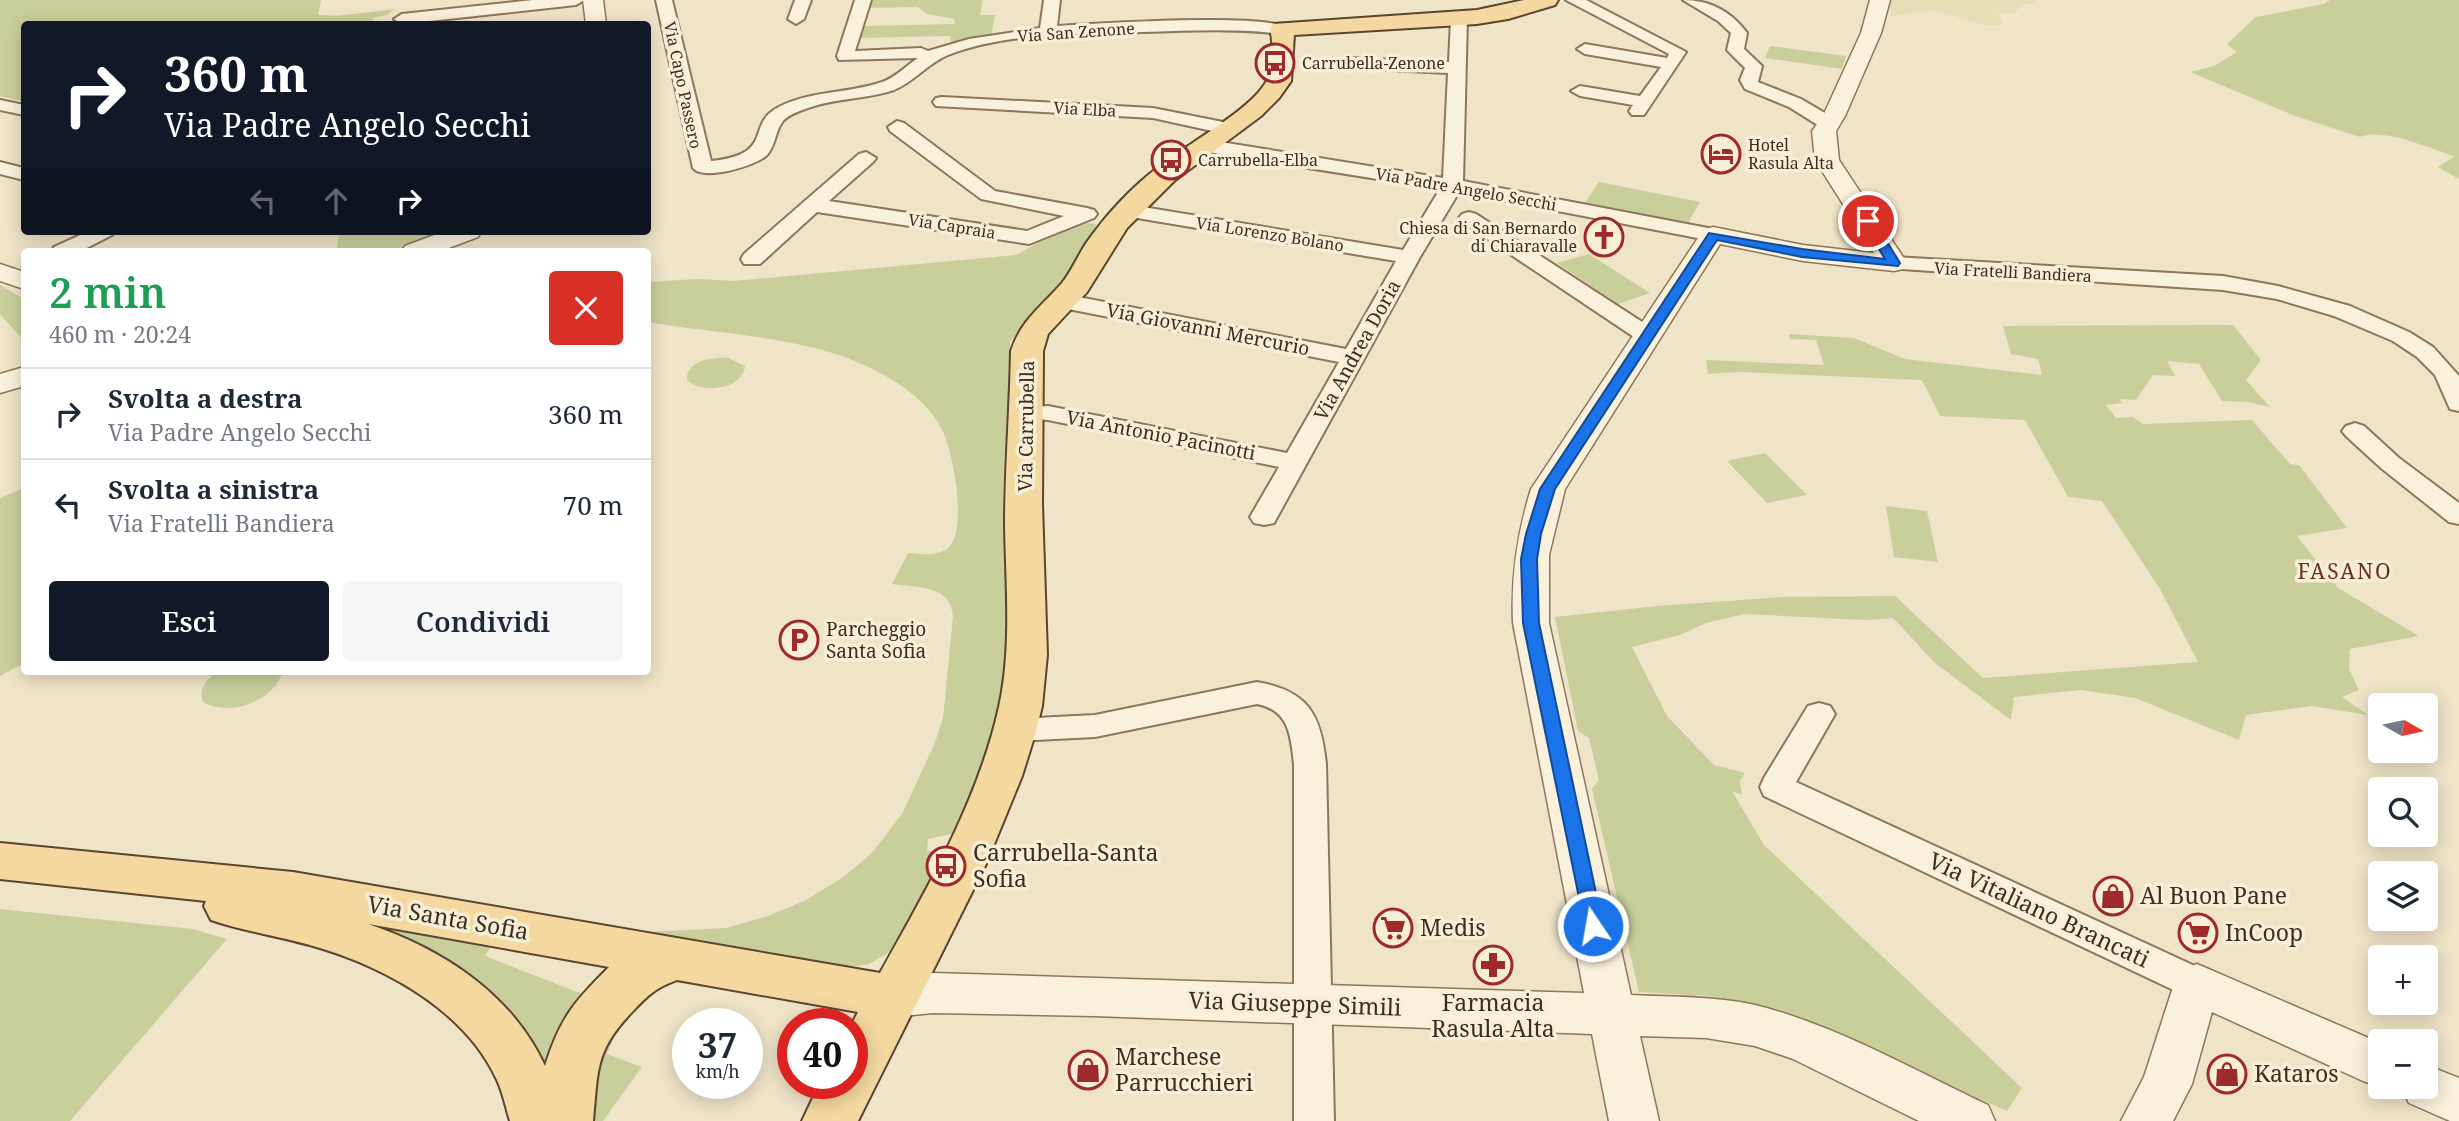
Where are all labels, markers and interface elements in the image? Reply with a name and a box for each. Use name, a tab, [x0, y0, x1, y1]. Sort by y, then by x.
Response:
street label: Via San Zenone	[1017, 17, 1135, 47]
street label: Via Capo Passero	[659, 19, 707, 151]
text: 360 m	[164, 40, 308, 106]
bus stop icon: Carrubella-Zenone	[1254, 42, 1296, 84]
icon: right	[49, 49, 140, 140]
place label: Carrubella-Zenone	[1302, 52, 1445, 74]
street label: Via Elba	[1053, 96, 1117, 122]
text: Via Padre Angelo Secchi	[164, 103, 531, 146]
hotel icon: Hotel Rasula Alta	[1700, 133, 1742, 175]
place label: Hotel Rasula Alta	[1748, 134, 1834, 174]
bus stop icon: Carrubella-Elba	[1150, 139, 1192, 181]
place label: Carrubella-Elba	[1198, 149, 1318, 171]
street label: Via Padre Angelo Secchi	[1374, 162, 1558, 216]
icon: left	[244, 182, 282, 220]
icon: ahead	[317, 182, 355, 220]
icon: right	[390, 182, 428, 220]
pin	[1838, 191, 1898, 251]
icon: arrive	[1849, 202, 1887, 240]
street label: Via Capraia	[907, 208, 997, 244]
street label: Via Lorenzo Bolano	[1194, 211, 1346, 257]
church icon: Chiesa di San Bernardo di Chiaravalle	[1583, 216, 1625, 258]
place label: Chiesa di San Bernardo di Chiaravalle	[1399, 217, 1577, 257]
street label: Via Fratelli Bandiera	[1934, 257, 2092, 287]
text: 2 min	[49, 263, 166, 320]
button: close	[549, 271, 623, 345]
street label: Via Andrea Doria	[1308, 275, 1406, 425]
street label: Via Giovanni Mercurio	[1104, 297, 1312, 361]
text: 460 m · 20:24	[49, 318, 191, 350]
street label: Via Carrubella	[1012, 360, 1040, 492]
text: Svolta a destra	[108, 380, 303, 416]
icon: right	[49, 395, 87, 433]
text: 360 m	[548, 396, 623, 432]
street label: Via Antonio Pacinotti	[1064, 404, 1258, 466]
text: Via Padre Angelo Secchi	[108, 416, 371, 448]
text: Svolta a sinistra	[108, 471, 319, 507]
icon: left	[49, 486, 87, 524]
text: 70 m	[563, 487, 623, 523]
text: Via Fratelli Bandiera	[108, 507, 335, 539]
district label: FASANO	[2297, 557, 2393, 585]
button: Esci	[49, 581, 329, 661]
button: Condividi	[343, 581, 623, 661]
place label: Parcheggio Santa Sofia	[826, 616, 926, 664]
parking icon: Parcheggio Santa Sofia	[778, 619, 820, 661]
north arrow	[2368, 693, 2438, 763]
map controls	[2368, 693, 2438, 1099]
button: search	[2368, 777, 2438, 847]
place label: Carrubella-Santa Sofia	[973, 836, 1158, 894]
street label: Via Vitaliano Brancati	[1924, 844, 2156, 975]
bus stop icon: Carrubella-Santa Sofia	[925, 845, 967, 887]
button: layers	[2368, 861, 2438, 931]
shop icon: Al Buon Pane	[2092, 875, 2134, 917]
place label: Al Buon Pane	[2140, 879, 2287, 911]
street label: Via Santa Sofia	[365, 887, 531, 947]
position arrow	[1556, 889, 1630, 963]
supermarket icon: Medis	[1372, 907, 1414, 949]
place label: Medis	[1420, 911, 1486, 943]
supermarket icon: InCoop	[2177, 912, 2219, 954]
place label: InCoop	[2225, 916, 2303, 948]
pharmacy icon: Farmacia Rasula Alta	[1472, 944, 1514, 986]
button: +	[2368, 945, 2438, 1015]
street label: Via Giuseppe Simili	[1188, 983, 1403, 1023]
place label: Farmacia Rasula Alta	[1431, 986, 1555, 1044]
speed limit sign: 40	[777, 1008, 868, 1099]
text: 37	[698, 1021, 737, 1068]
button: −	[2368, 1029, 2438, 1099]
place label: Marchese Parrucchieri	[1115, 1040, 1254, 1098]
shop icon: Marchese Parrucchieri	[1067, 1049, 1109, 1091]
shop icon: Kataros	[2206, 1053, 2248, 1095]
place label: Kataros	[2254, 1057, 2339, 1089]
text: km/h	[695, 1059, 740, 1083]

